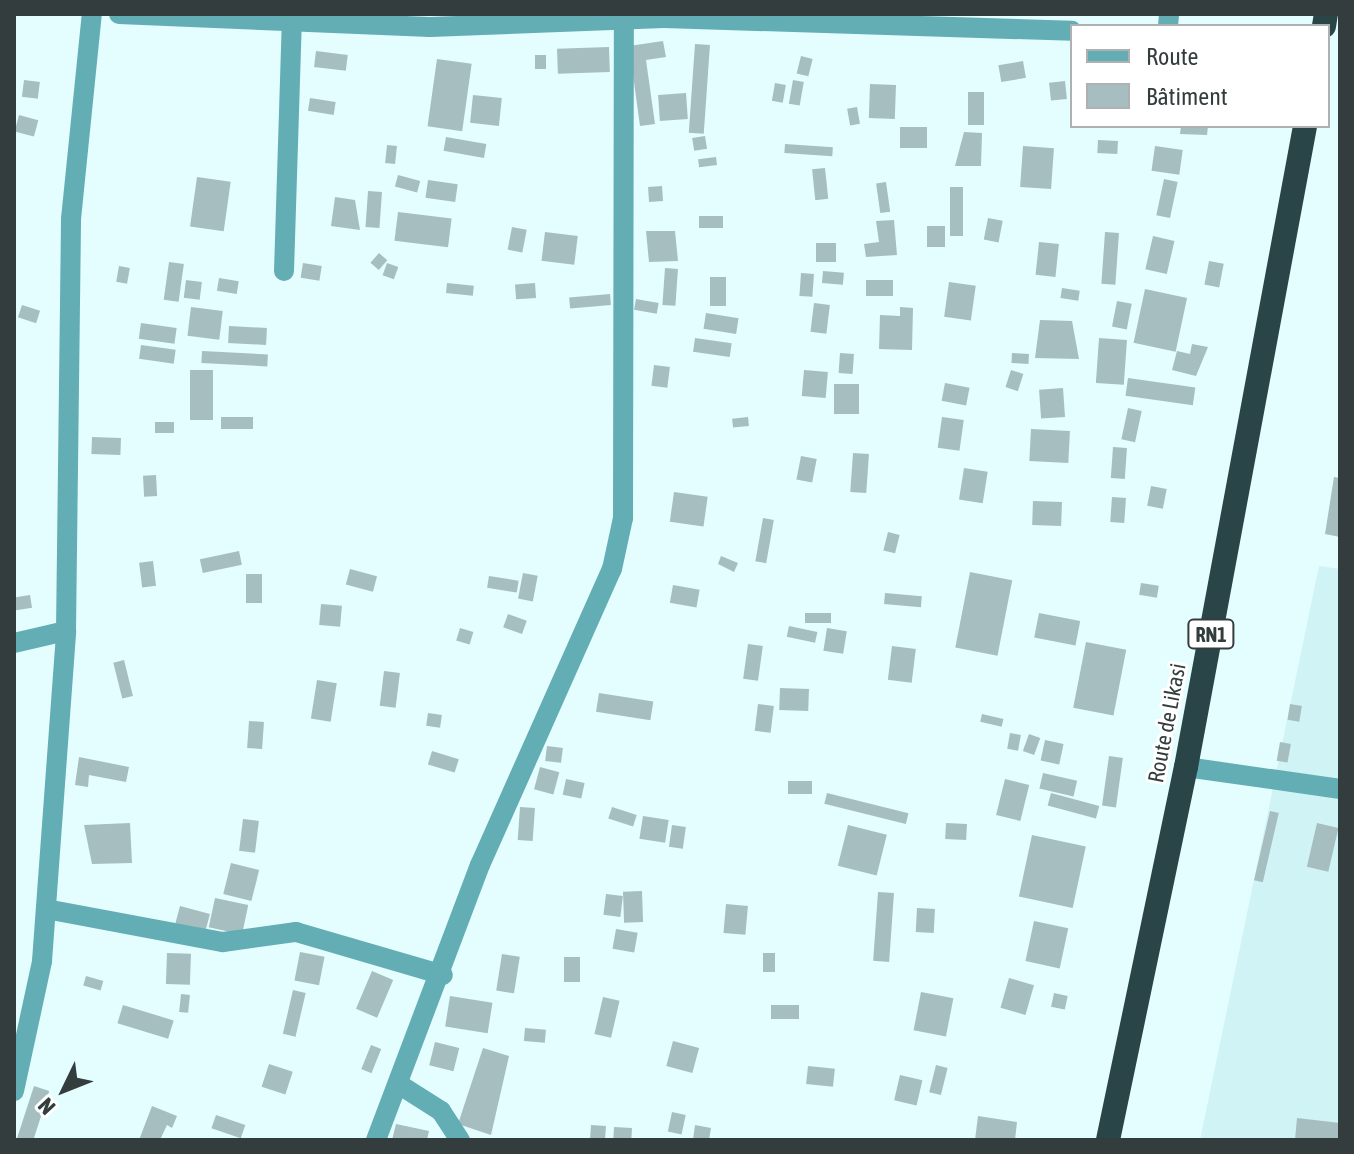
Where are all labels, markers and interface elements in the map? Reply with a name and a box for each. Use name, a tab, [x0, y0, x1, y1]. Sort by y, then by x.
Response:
legend	[1070, 24, 1330, 128]
text: Route	[1146, 43, 1198, 70]
text: Bâtiment	[1146, 83, 1228, 110]
road number: RN1	[1187, 618, 1235, 650]
street label: Route de Likasi	[1143, 661, 1191, 785]
north arrow	[24, 1050, 104, 1130]
text: N	[33, 1093, 60, 1120]

